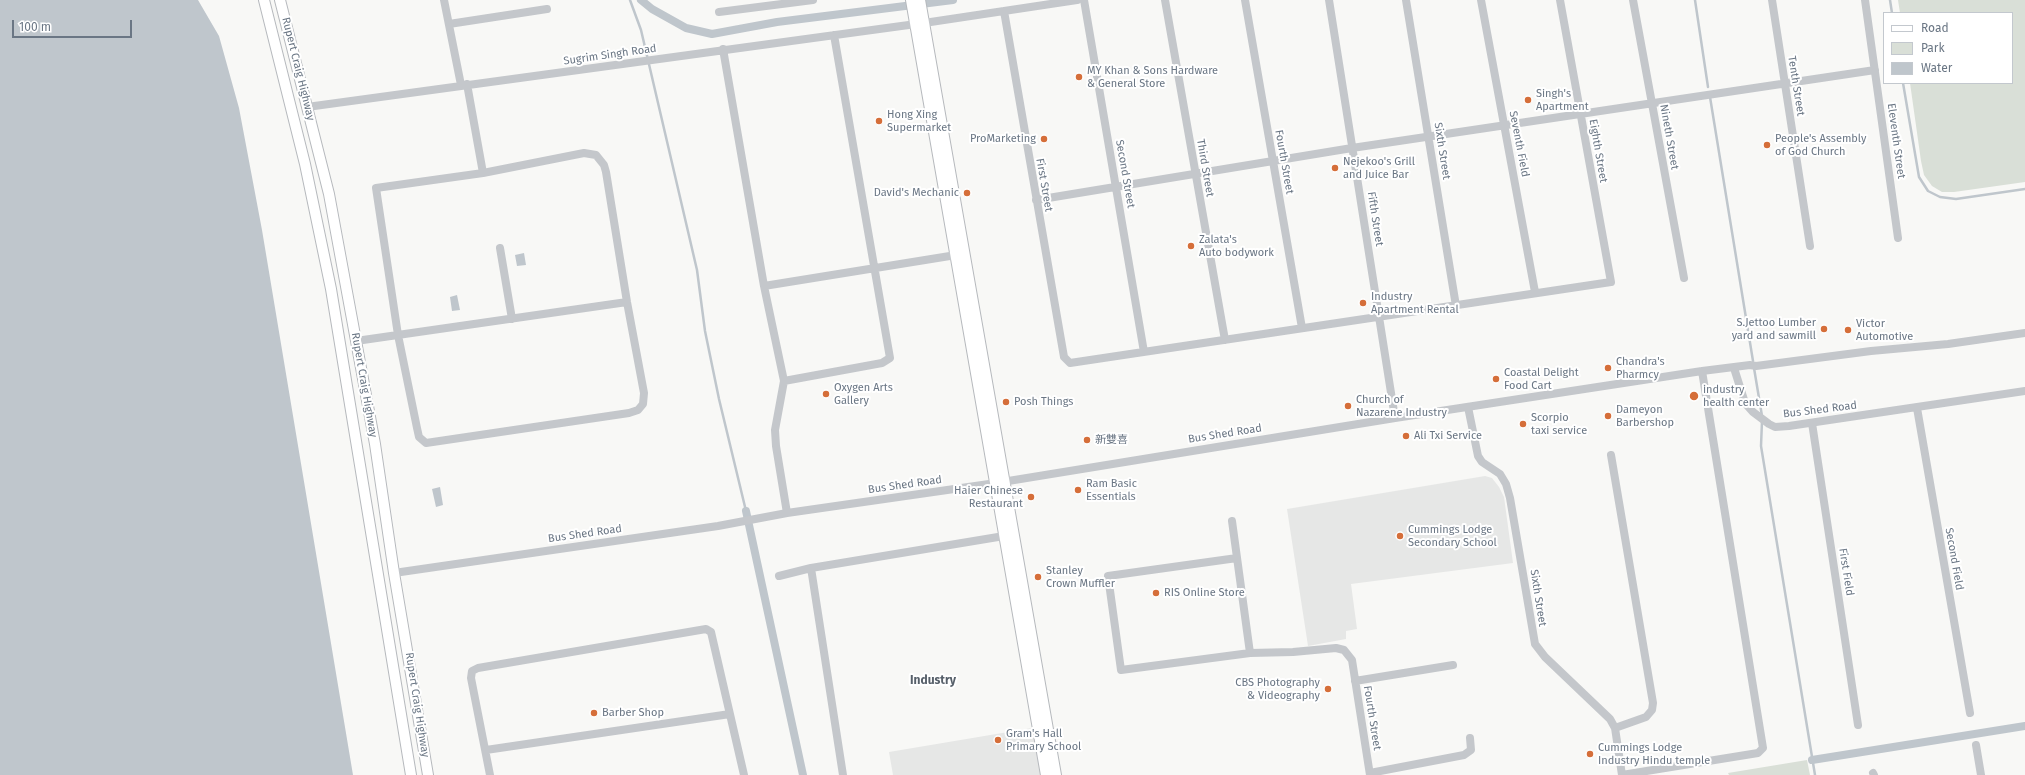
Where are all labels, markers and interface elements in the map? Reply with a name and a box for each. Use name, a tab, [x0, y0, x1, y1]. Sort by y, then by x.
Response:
scale bar	[14, 12, 134, 38]
legend	[1883, 12, 2013, 84]
street label: Rupert Craig Highway	[279, 16, 317, 122]
text: 100 m	[19, 20, 51, 34]
text: Road	[1921, 21, 1949, 35]
text: Park	[1921, 41, 1945, 55]
street label: Sugrim Singh Road	[563, 42, 657, 68]
street label: Tenth Street	[1785, 55, 1807, 117]
text: Water	[1921, 61, 1952, 75]
place label: MY Khan & Sons Hardware & General Store	[1087, 64, 1218, 90]
marker: MY Khan & Sons Hardware & General Store	[1074, 72, 1084, 82]
place label: Singh's Apartment	[1536, 87, 1589, 113]
marker: Singh's Apartment	[1523, 95, 1533, 105]
street label: Eleventh Street	[1884, 102, 1908, 180]
street label: Nineth Street	[1657, 103, 1681, 171]
place label: Hong Xing Supermarket	[887, 108, 951, 134]
street label: Seventh Field	[1506, 110, 1532, 178]
marker: Hong Xing Supermarket	[874, 116, 884, 126]
street label: Eighth Street	[1586, 118, 1610, 184]
street label: Sixth Street	[1431, 122, 1453, 180]
street label: Fourth Street	[1272, 129, 1296, 195]
place label: ProMarketing	[970, 132, 1036, 146]
place label: People's Assembly of God Church	[1775, 132, 1866, 158]
marker: ProMarketing	[1039, 134, 1049, 144]
street label: Third Street	[1193, 138, 1217, 198]
street label: Second Street	[1112, 139, 1138, 209]
marker: People's Assembly of God Church	[1762, 140, 1772, 150]
place label: Nejekoo's Grill and Juice Bar	[1343, 155, 1415, 181]
street label: First Street	[1033, 157, 1055, 213]
marker: Nejekoo's Grill and Juice Bar	[1330, 163, 1340, 173]
place label: David's Mechanic	[874, 186, 959, 200]
marker: David's Mechanic	[962, 188, 972, 198]
street label: Fifth Street	[1364, 191, 1386, 247]
place label: Zalata's Auto bodywork	[1199, 233, 1274, 259]
marker: Zalata's Auto bodywork	[1186, 241, 1196, 251]
place label: Industry Apartment Rental	[1371, 290, 1459, 316]
marker: Industry Apartment Rental	[1358, 298, 1368, 308]
place label: S.Jettoo Lumber yard and sawmill	[1732, 316, 1816, 342]
place label: Victor Automotive	[1856, 317, 1913, 343]
marker: S.Jettoo Lumber yard and sawmill	[1819, 324, 1829, 334]
marker: Victor Automotive	[1843, 325, 1853, 335]
street label: Rupert Craig Highway	[348, 332, 380, 438]
place label: Chandra's Pharmcy	[1616, 355, 1665, 381]
marker: Chandra's Pharmcy	[1603, 363, 1613, 373]
place label: Coastal Delight Food Cart	[1504, 366, 1579, 392]
marker: Coastal Delight Food Cart	[1491, 374, 1501, 384]
place label: Oxygen Arts Gallery	[834, 381, 893, 407]
place label: industry health center	[1703, 383, 1769, 409]
marker: Oxygen Arts Gallery	[821, 389, 831, 399]
marker: industry health center	[1688, 390, 1700, 402]
place label: Church of Nazarene Industry	[1356, 393, 1447, 419]
place label: Posh Things	[1014, 395, 1073, 409]
marker: Posh Things	[1001, 397, 1011, 407]
street label: Bus Shed Road	[1782, 399, 1858, 421]
marker: Church of Nazarene Industry	[1343, 401, 1353, 411]
place label: Dameyon Barbershop	[1616, 403, 1674, 429]
place label: Scorpio taxi service	[1531, 411, 1587, 437]
marker: Dameyon Barbershop	[1603, 411, 1613, 421]
marker: Scorpio taxi service	[1518, 419, 1528, 429]
street label: Bus Shed Road	[1187, 422, 1263, 446]
place label: Ali Txi Service	[1414, 429, 1482, 443]
marker: Ali Txi Service	[1401, 431, 1411, 441]
place label: 新雙喜	[1095, 433, 1128, 447]
marker: 新雙喜	[1082, 435, 1092, 445]
street label: Bus Shed Road	[867, 473, 943, 497]
place label: Ram Basic Essentials	[1086, 477, 1137, 503]
place label: Haier Chinese Restaurant	[954, 484, 1023, 510]
marker: Ram Basic Essentials	[1073, 485, 1083, 495]
marker: Haier Chinese Restaurant	[1026, 492, 1036, 502]
street label: Bus Shed Road	[547, 522, 623, 546]
place label: Cummings Lodge Secondary School	[1408, 523, 1497, 549]
street label: Second Field	[1942, 527, 1966, 591]
marker: Cummings Lodge Secondary School	[1395, 531, 1405, 541]
street label: First Field	[1836, 547, 1856, 597]
place label: Stanley Crown Muffler	[1046, 564, 1115, 590]
street label: Sixth Street	[1527, 569, 1549, 627]
marker: Stanley Crown Muffler	[1033, 572, 1043, 582]
place label: RIS Online Store	[1164, 586, 1245, 600]
marker: RIS Online Store	[1151, 588, 1161, 598]
street label: Rupert Craig Highway	[402, 652, 432, 758]
district label: Industry	[910, 674, 956, 688]
place label: CBS Photography & Videography	[1235, 676, 1320, 702]
marker: CBS Photography & Videography	[1323, 684, 1333, 694]
street label: Fourth Street	[1360, 685, 1384, 751]
place label: Barber Shop	[602, 706, 664, 720]
marker: Barber Shop	[589, 708, 599, 718]
place label: Gram's Hall Primary School	[1006, 727, 1081, 753]
marker: Gram's Hall Primary School	[993, 735, 1003, 745]
place label: Cummings Lodge Industry Hindu temple	[1598, 741, 1710, 767]
marker: Cummings Lodge Industry Hindu temple	[1585, 749, 1595, 759]

